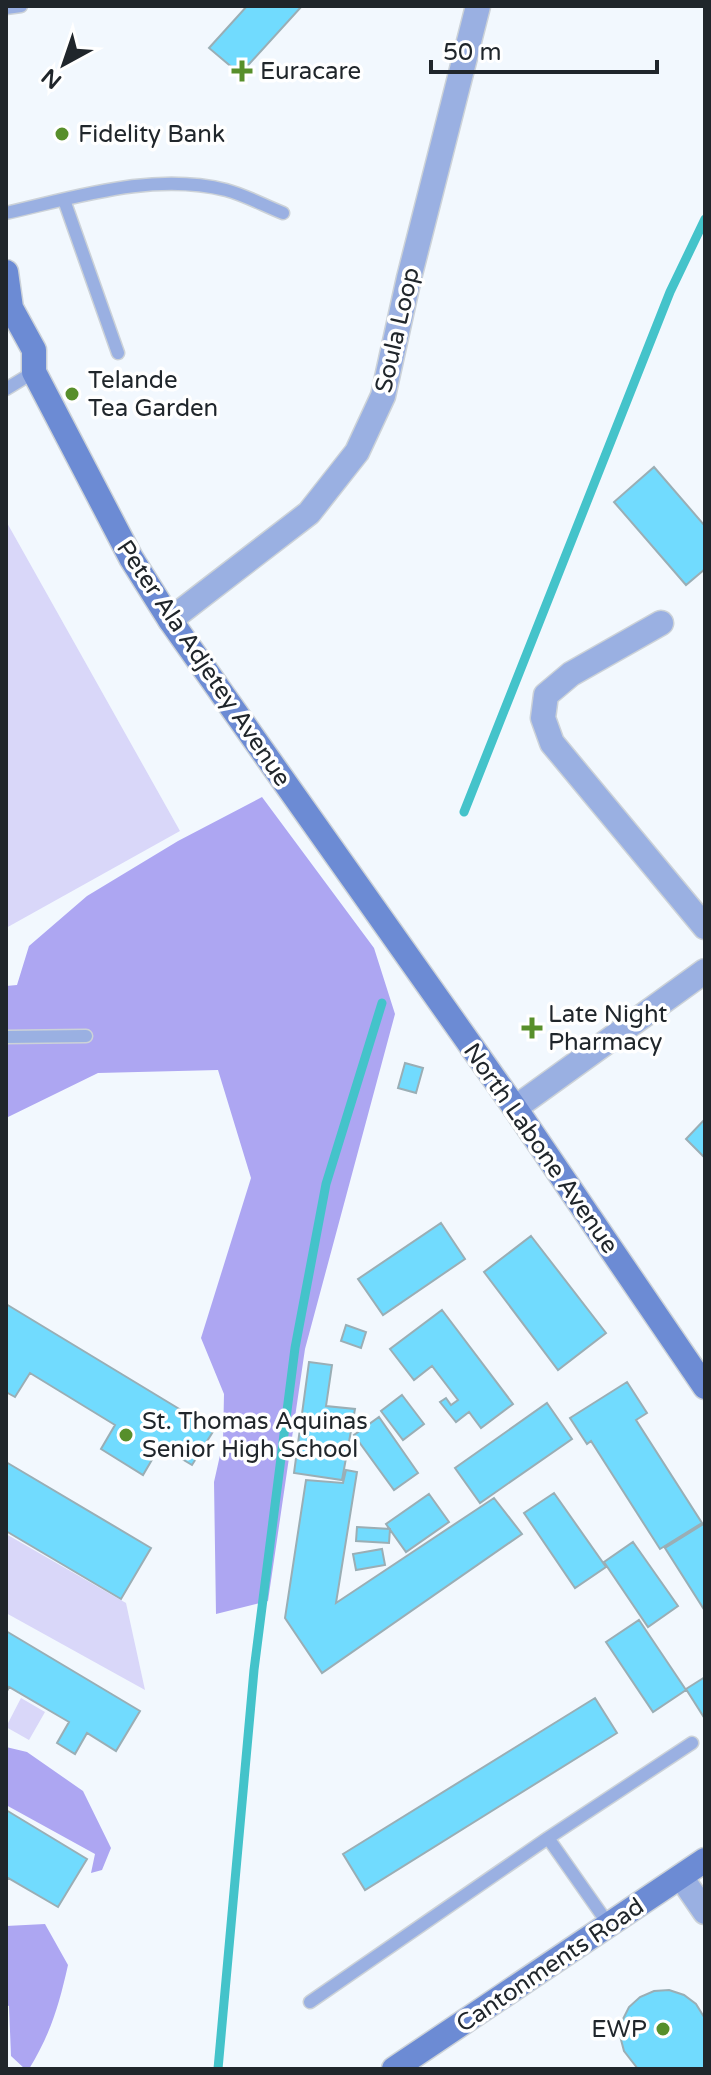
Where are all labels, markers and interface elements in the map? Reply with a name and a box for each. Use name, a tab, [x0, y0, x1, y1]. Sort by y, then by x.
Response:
north arrow	[24, 24, 104, 104]
scale bar	[431, 24, 657, 74]
text: 50 m	[443, 38, 501, 67]
place label: Euracare	[260, 57, 361, 86]
marker: Euracare	[231, 60, 253, 82]
text: N	[37, 63, 67, 94]
place label: Fidelity Bank	[78, 120, 225, 149]
marker: Fidelity Bank	[53, 125, 71, 143]
street label: Soula Loop	[369, 265, 426, 396]
place label: Telande Tea Garden	[88, 366, 218, 423]
marker: Telande Tea Garden	[63, 385, 81, 403]
street label: Peter Ala Adjetey Avenue	[110, 535, 297, 792]
place label: Late Night Pharmacy	[548, 1000, 668, 1057]
marker: Late Night Pharmacy	[523, 1019, 541, 1037]
street label: North Labone Avenue	[457, 1038, 624, 1259]
place label: St. Thomas Aquinas Senior High School	[142, 1407, 368, 1464]
marker: St. Thomas Aquinas Senior High School	[117, 1426, 135, 1444]
street label: Cantonments Road	[451, 1892, 650, 2039]
place label: EWP	[591, 2015, 647, 2044]
marker: EWP	[654, 2020, 672, 2038]

